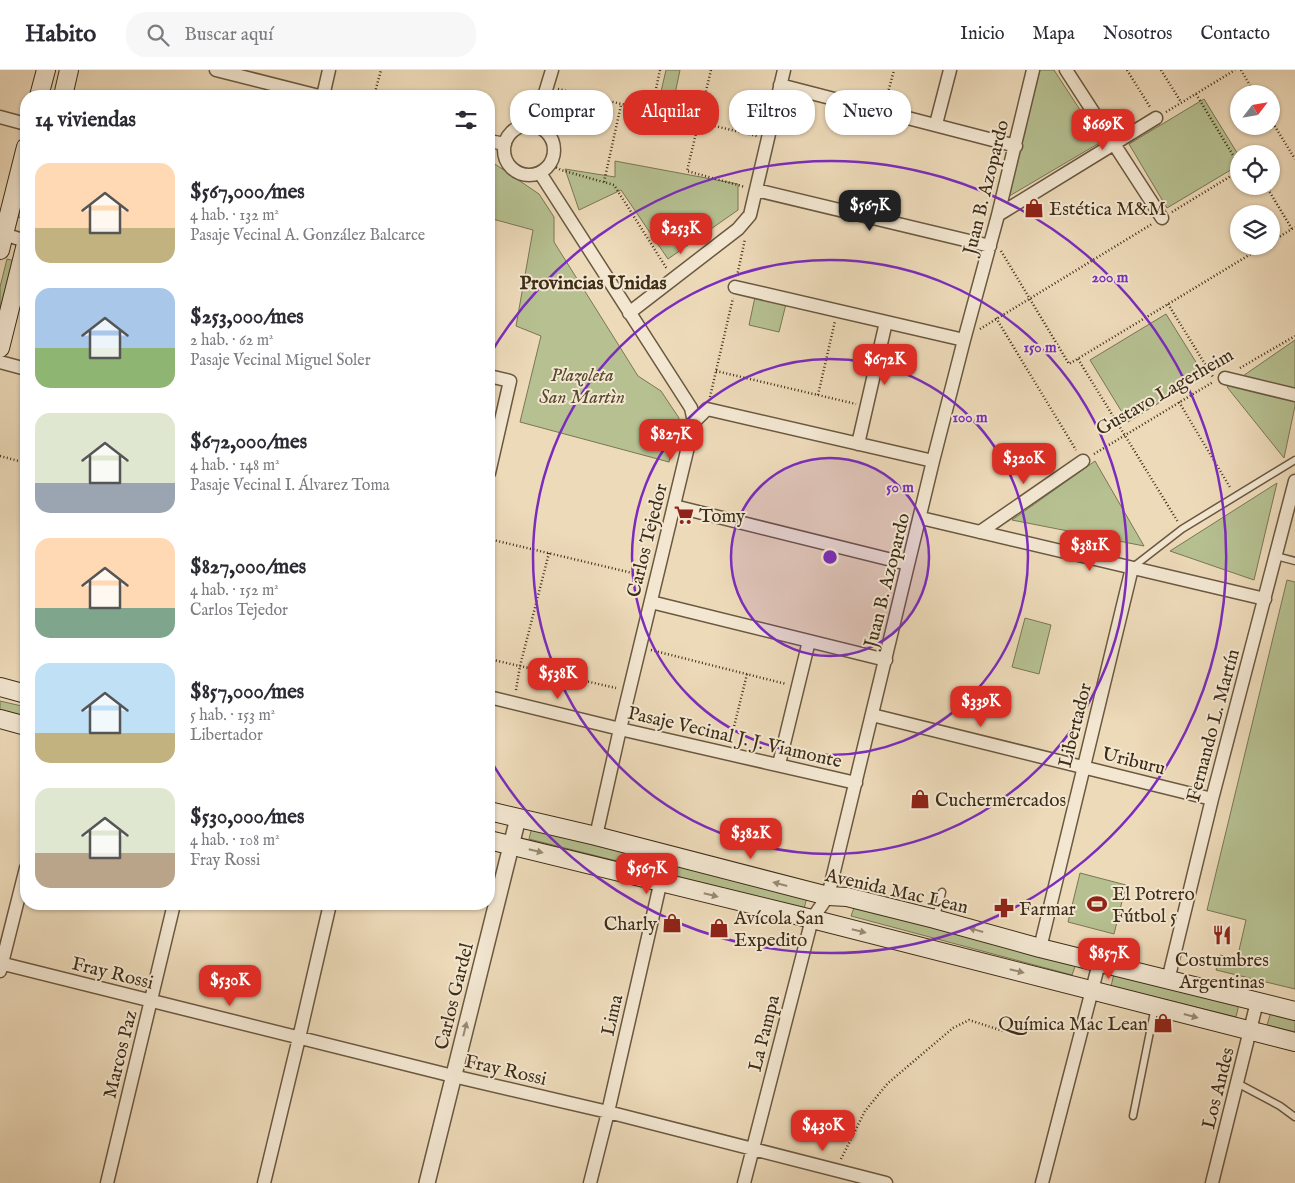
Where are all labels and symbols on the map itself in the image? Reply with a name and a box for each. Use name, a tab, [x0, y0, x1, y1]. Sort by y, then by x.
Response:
north arrow	[1230, 85, 1280, 135]
pin: $669K	[1068, 108, 1138, 151]
street label: Juan B. Azopardo	[958, 118, 1015, 259]
pin: $567K	[835, 190, 905, 232]
shop icon: Estética M&M	[1023, 197, 1045, 219]
place label: Estética M&M	[1049, 198, 1166, 222]
pin: $253K	[646, 212, 716, 255]
text: 200 m	[1092, 268, 1129, 287]
district label: Provincias Unidas	[519, 271, 667, 296]
text: 150 m	[1023, 338, 1057, 357]
street label: Gustavo Lagerheim	[1092, 343, 1238, 442]
pin: $672K	[850, 344, 920, 386]
park label: Plazoleta San Martìn	[539, 364, 625, 410]
text: 100 m	[952, 408, 988, 427]
pin: $827K	[636, 418, 706, 461]
pin: $320K	[989, 442, 1059, 485]
text: 50 m	[886, 478, 914, 497]
street label: Carlos Tejedor	[622, 481, 674, 600]
supermarket icon: Tomy	[673, 504, 695, 526]
place label: Tomy	[699, 505, 746, 529]
street label: Juan B. Azopardo	[859, 511, 916, 652]
pin: $381K	[1055, 530, 1125, 572]
centre of rings	[821, 548, 839, 566]
street label: Fernando L. Martín	[1182, 647, 1246, 805]
pin: $538K	[523, 658, 593, 700]
street label: Libertador	[1054, 681, 1098, 770]
pin: $339K	[946, 686, 1016, 728]
street label: Pasaje Vecinal J. J. Viamonte	[625, 702, 844, 774]
street label: Uriburu	[1099, 743, 1168, 781]
shop icon: Cuchermercados	[909, 788, 931, 810]
place label: Cuchermercados	[935, 789, 1066, 813]
pin: $382K	[716, 818, 786, 860]
one-way arrow	[529, 847, 544, 855]
pin: $567K	[612, 852, 682, 895]
street label: Avenida Mac Lean	[822, 864, 970, 920]
one-way arrow	[773, 880, 788, 888]
place label: El Potrero Fútbol 5	[1112, 883, 1195, 929]
one-way arrow	[703, 891, 718, 899]
sports icon: El Potrero Fútbol 5	[1086, 893, 1108, 915]
pharmacy icon: Farmar	[993, 897, 1015, 919]
place label: Farmar	[1019, 898, 1076, 922]
place label: Avícola San Expedito	[733, 907, 824, 953]
shop icon: Charly	[661, 912, 683, 934]
place label: Charly	[604, 913, 658, 937]
shop icon: Avícola San Expedito	[708, 917, 730, 939]
restaurant icon: Costumbres Argentinas	[1211, 924, 1233, 946]
one-way arrow	[969, 926, 984, 934]
one-way arrow	[852, 927, 867, 935]
pin: $857K	[1074, 938, 1144, 980]
street label: Carlos Gardel	[430, 940, 480, 1052]
place label: Costumbres Argentinas	[1175, 949, 1269, 995]
street label: Fray Rossi	[69, 952, 156, 996]
pin: $530K	[195, 964, 265, 1007]
one-way arrow	[1009, 967, 1024, 975]
street label: Lima	[597, 992, 629, 1038]
street label: La Pampa	[744, 992, 786, 1074]
street label: Marcos Paz	[98, 1008, 144, 1101]
shop icon: Química Mac Lean	[1152, 1012, 1174, 1034]
one-way arrow	[1184, 1012, 1199, 1020]
place label: Química Mac Lean	[998, 1013, 1148, 1037]
one-way arrow	[461, 1021, 469, 1036]
street label: Los Andes	[1197, 1045, 1241, 1132]
street label: Fray Rossi	[462, 1050, 549, 1092]
pin: $430K	[788, 1110, 858, 1152]

